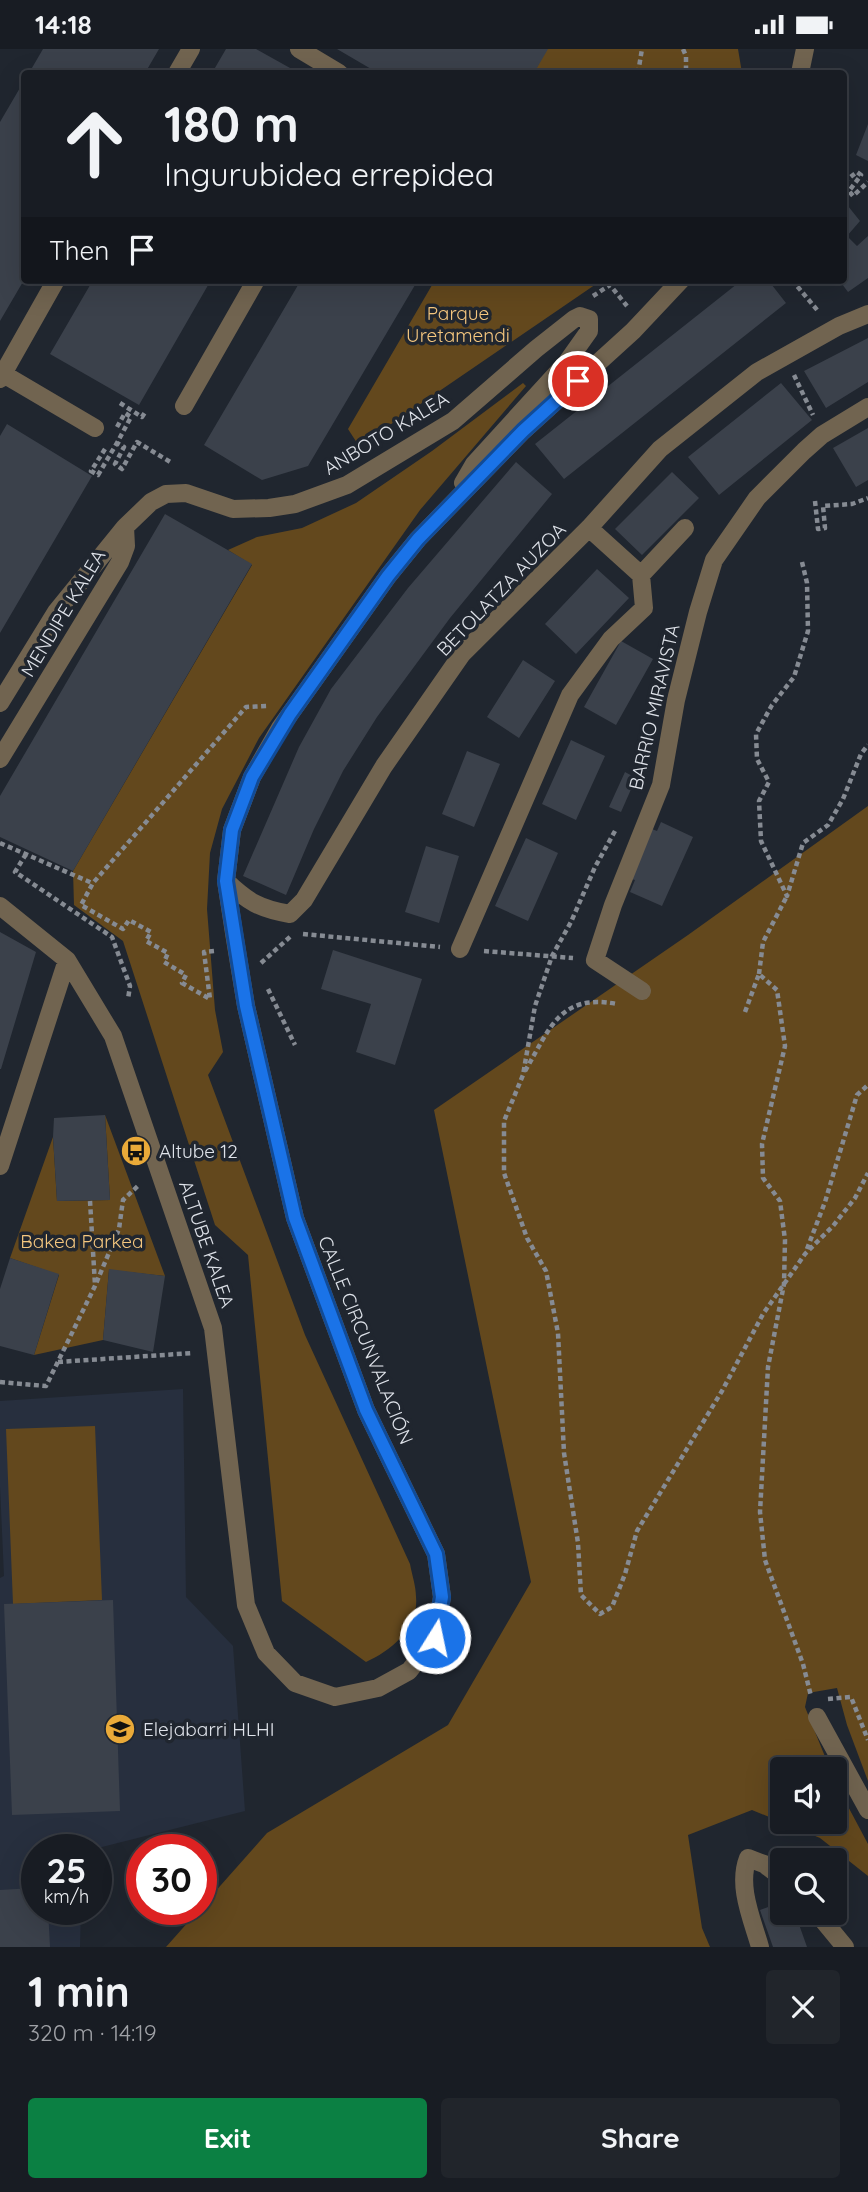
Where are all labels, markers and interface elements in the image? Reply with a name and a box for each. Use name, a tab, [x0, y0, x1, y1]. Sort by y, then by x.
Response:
text: 14:18	[35, 8, 92, 41]
text: 180 m	[164, 93, 299, 154]
icon: ahead	[49, 98, 140, 189]
text: Ingurubidea errepidea	[164, 154, 494, 194]
icon: arrive	[123, 231, 161, 269]
text: Then	[49, 234, 109, 267]
park label: Parque Uretamendi	[406, 301, 510, 347]
pin	[548, 351, 608, 411]
icon: arrive	[559, 362, 597, 400]
street label: ANBOTO KALEA	[319, 386, 453, 480]
street label: BETOLATZA AUZOA	[431, 517, 571, 661]
street label: MENDIPE KALEA	[16, 545, 110, 681]
street label: BARRIO MIRAVISTA	[623, 622, 685, 792]
bus stop icon: Altube 12	[119, 1134, 153, 1168]
place label: Altube 12	[159, 1139, 238, 1163]
street label: ALTUBE KALEA	[174, 1177, 240, 1311]
park label: Bakea Parkea	[20, 1229, 144, 1253]
street label: CALLE CIRCUNVALACIÓN	[313, 1232, 419, 1448]
position arrow	[398, 1601, 472, 1675]
school or university icon: Elejabarri HLHI	[103, 1712, 137, 1746]
place label: Elejabarri HLHI	[143, 1717, 274, 1741]
map controls	[770, 1757, 847, 1925]
button: sound	[770, 1757, 847, 1834]
speed limit sign: 30	[126, 1834, 217, 1925]
text: 25	[46, 1848, 87, 1892]
button: search	[770, 1848, 847, 1925]
text: km/h	[44, 1885, 89, 1908]
text: 1 min	[28, 1965, 130, 2018]
button: close	[766, 1970, 840, 2044]
text: 320 m · 14:19	[28, 2018, 157, 2047]
button: Exit	[28, 2098, 427, 2178]
button: Share	[441, 2098, 840, 2178]

